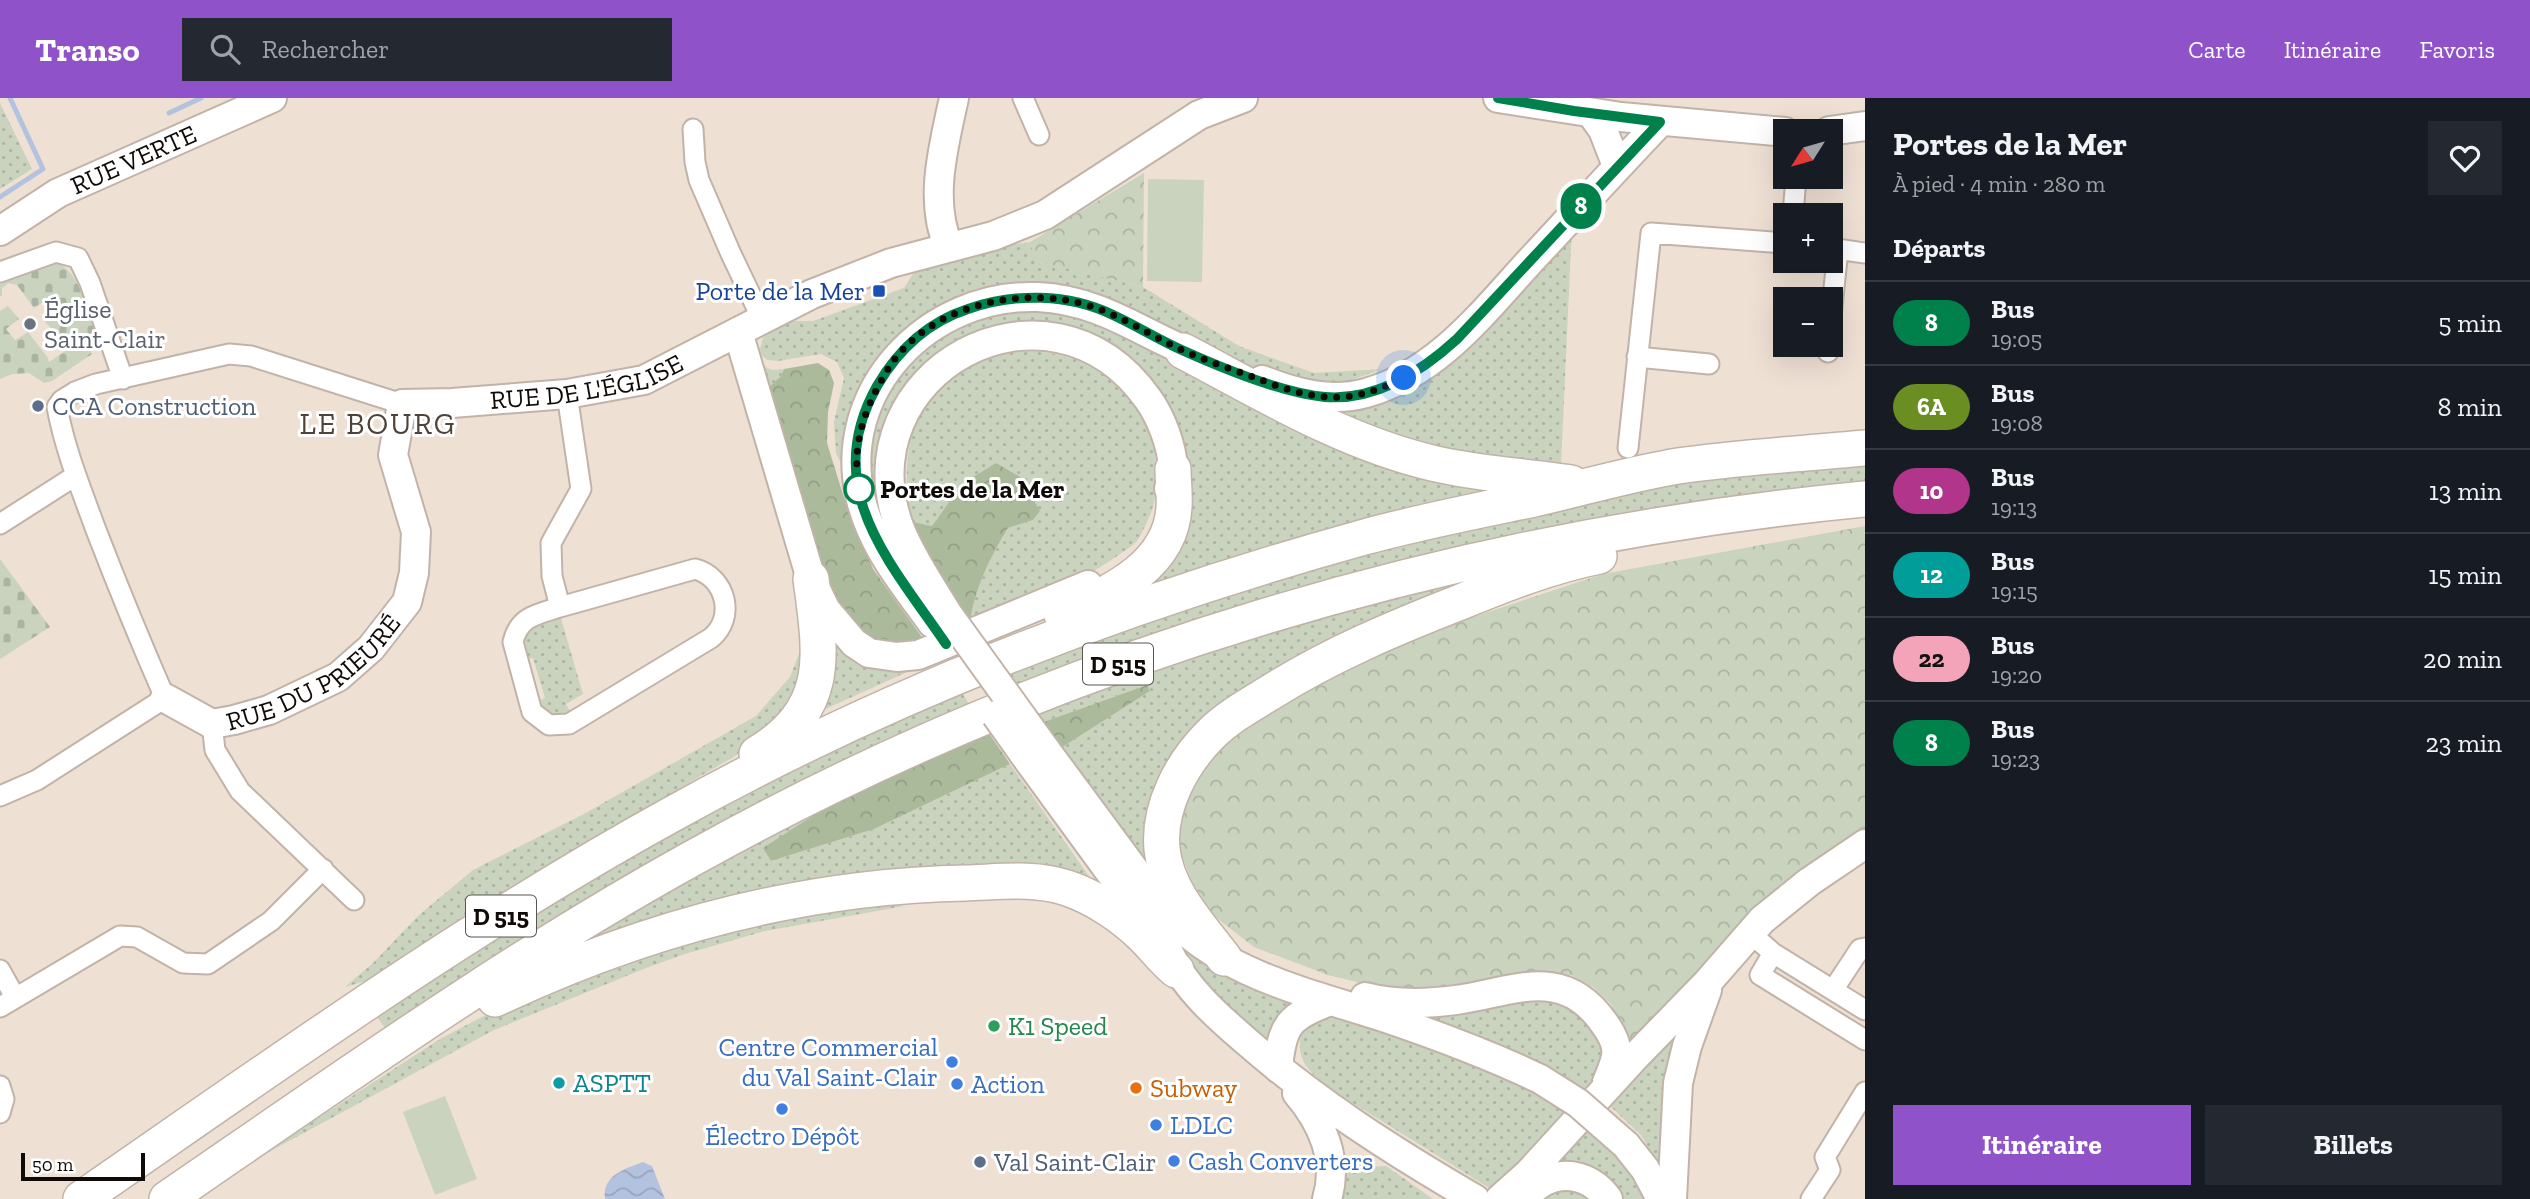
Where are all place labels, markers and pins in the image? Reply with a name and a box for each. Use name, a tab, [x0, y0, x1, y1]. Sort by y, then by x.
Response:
place label: Porte de la Mer	[695, 275, 865, 307]
marker: Porte de la Mer	[871, 283, 887, 299]
place label: Église Saint-Clair	[44, 293, 166, 355]
marker: Église Saint-Clair	[22, 316, 38, 332]
place label: CCA Construction	[52, 390, 256, 422]
marker: CCA Construction	[30, 398, 46, 414]
place label: Portes de la Mer	[880, 473, 1064, 505]
marker: Portes de la Mer	[844, 474, 874, 504]
place label: K1 Speed	[1008, 1010, 1107, 1042]
marker: K1 Speed	[986, 1018, 1002, 1034]
place label: Centre Commercial du Val Saint-Clair	[718, 1031, 938, 1093]
marker: Centre Commercial du Val Saint-Clair	[944, 1054, 960, 1070]
place label: ASPTT	[573, 1067, 651, 1099]
place label: Action	[971, 1068, 1045, 1100]
place label: Subway	[1150, 1072, 1238, 1104]
marker: ASPTT	[551, 1075, 567, 1091]
marker: Action	[949, 1076, 965, 1092]
marker: Subway	[1128, 1080, 1144, 1096]
marker: Électro Dépôt	[774, 1101, 790, 1117]
place label: LDLC	[1170, 1109, 1233, 1141]
marker: LDLC	[1148, 1117, 1164, 1133]
place label: Électro Dépôt	[705, 1120, 859, 1152]
place label: Cash Converters	[1188, 1145, 1373, 1177]
place label: Val Saint-Clair	[993, 1146, 1156, 1178]
marker: Cash Converters	[1166, 1153, 1182, 1169]
marker: Val Saint-Clair	[972, 1154, 988, 1170]

